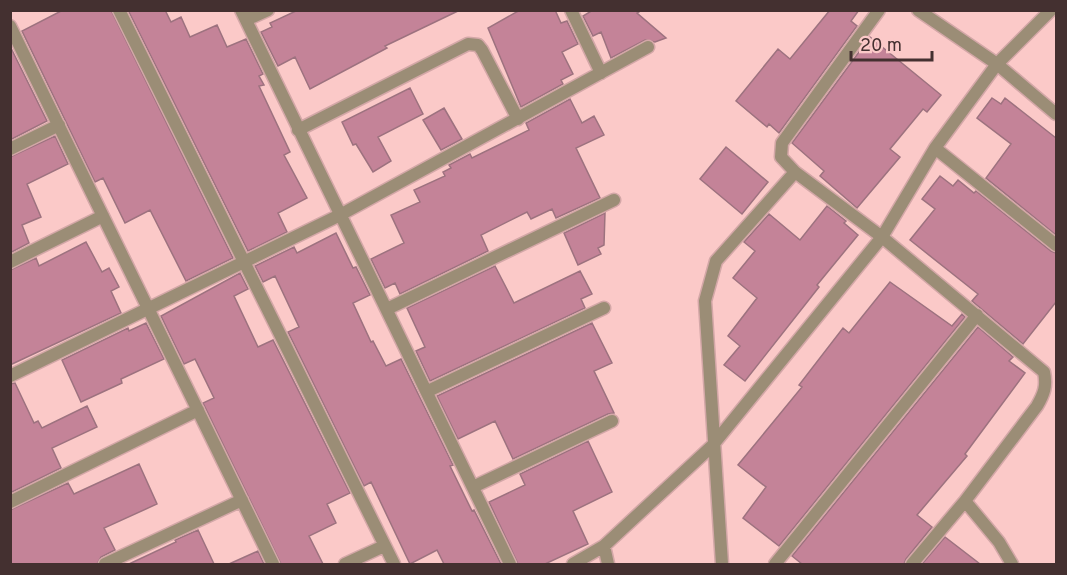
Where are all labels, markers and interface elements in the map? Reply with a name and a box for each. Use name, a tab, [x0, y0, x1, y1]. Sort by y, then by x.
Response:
scale bar	[851, 24, 932, 62]
text: 20 m	[860, 35, 902, 58]

